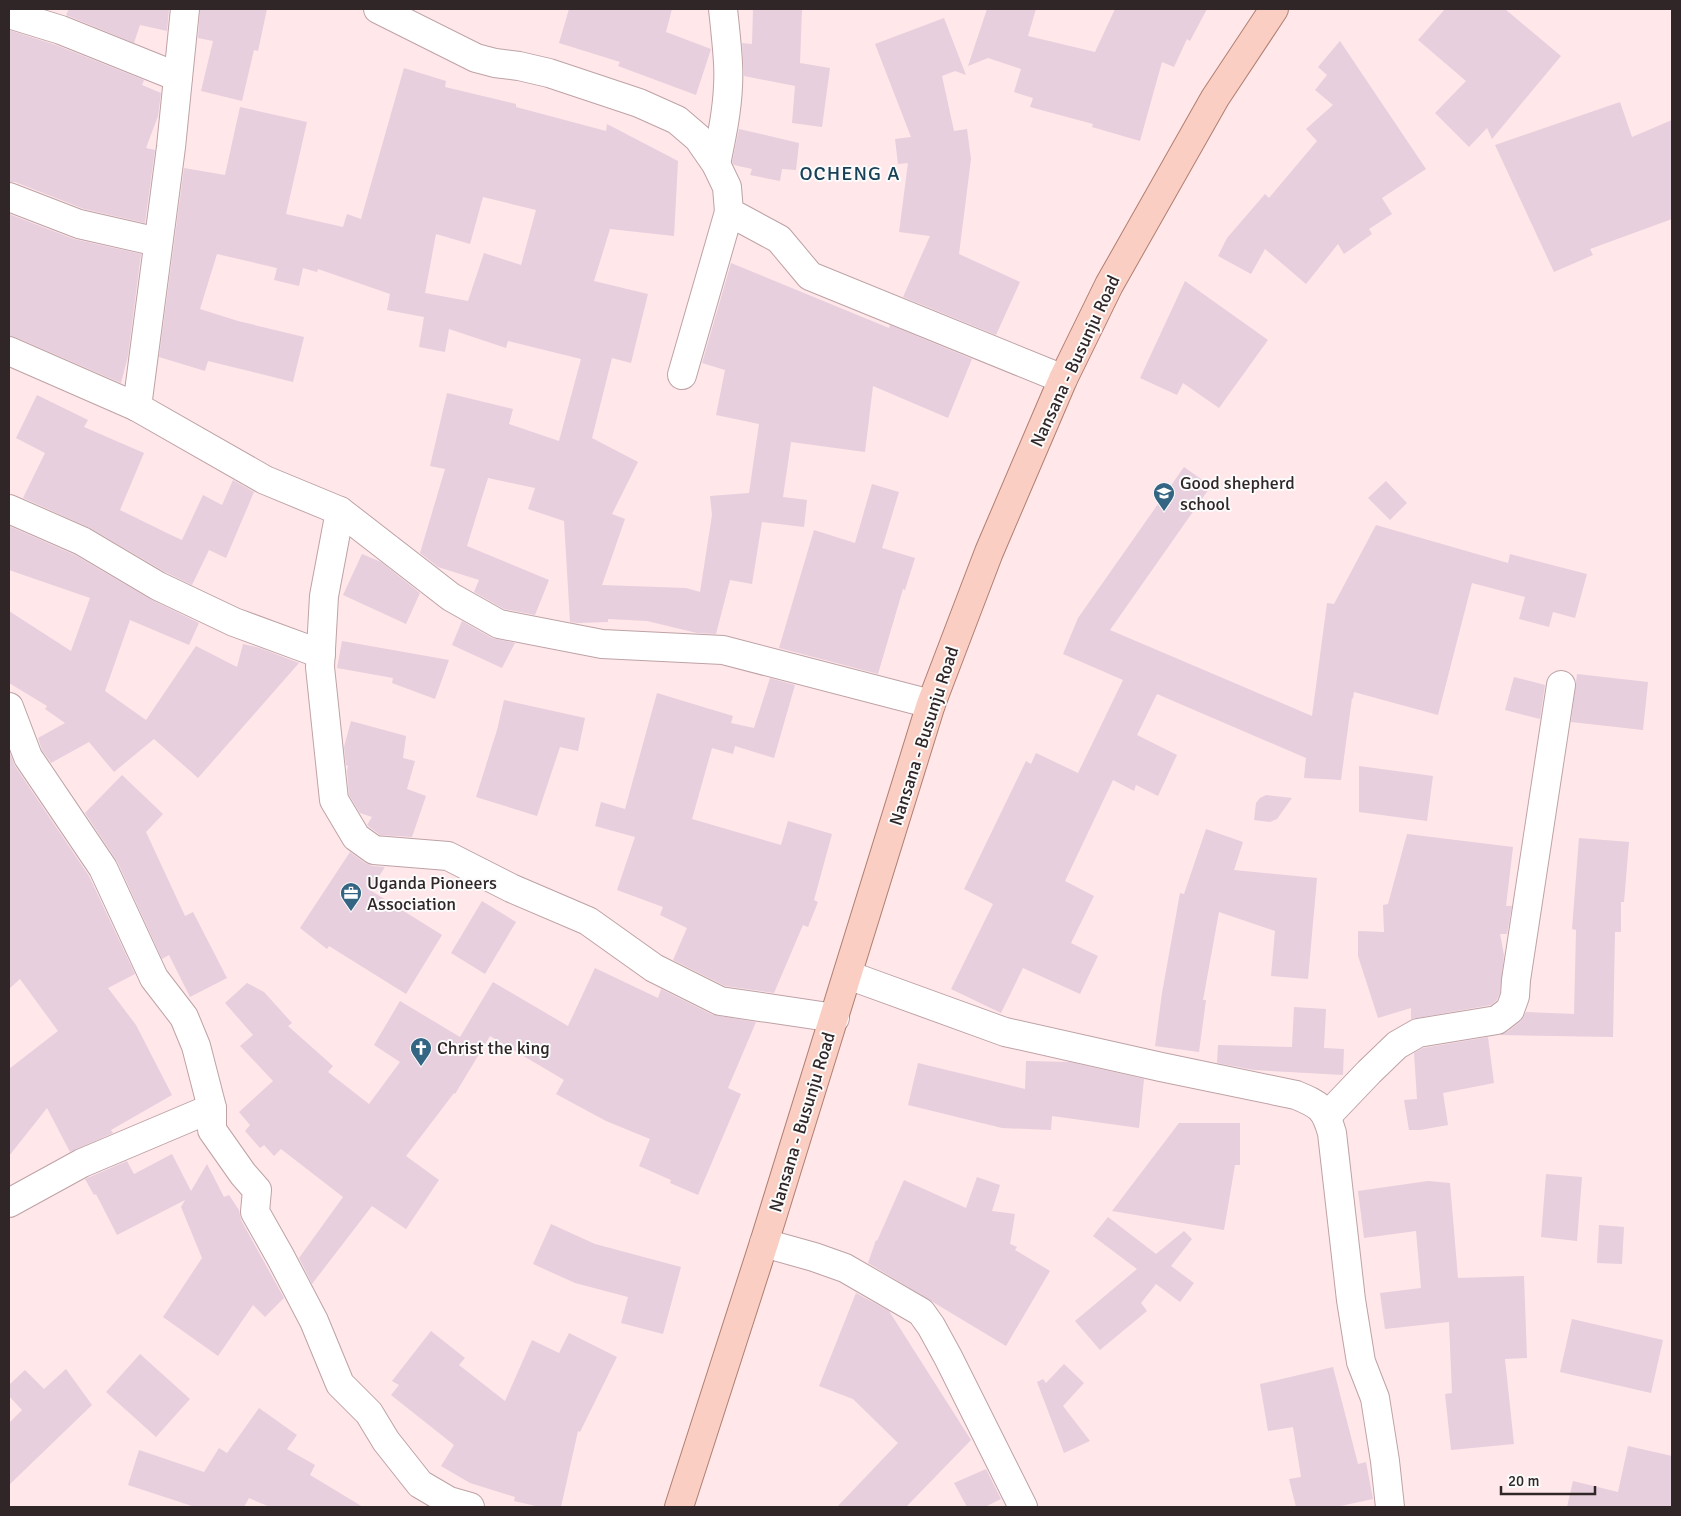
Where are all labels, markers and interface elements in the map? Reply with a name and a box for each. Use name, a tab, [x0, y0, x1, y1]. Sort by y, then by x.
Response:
district label: OCHENG A	[799, 161, 901, 186]
street label: Nansana - Busunju Road	[1026, 272, 1124, 450]
place label: Good shepherd school	[1180, 472, 1295, 515]
school or university icon: Good shepherd school	[1152, 481, 1176, 512]
street label: Nansana - Busunju Road	[885, 644, 963, 828]
place label: Uganda Pioneers Association	[367, 872, 497, 915]
office icon: Uganda Pioneers Association	[339, 881, 363, 912]
street label: Nansana - Busunju Road	[764, 1029, 840, 1215]
church icon: Christ the king	[409, 1036, 433, 1067]
place label: Christ the king	[437, 1037, 550, 1059]
scale bar	[1501, 1464, 1595, 1496]
text: 20 m	[1508, 1472, 1539, 1490]

